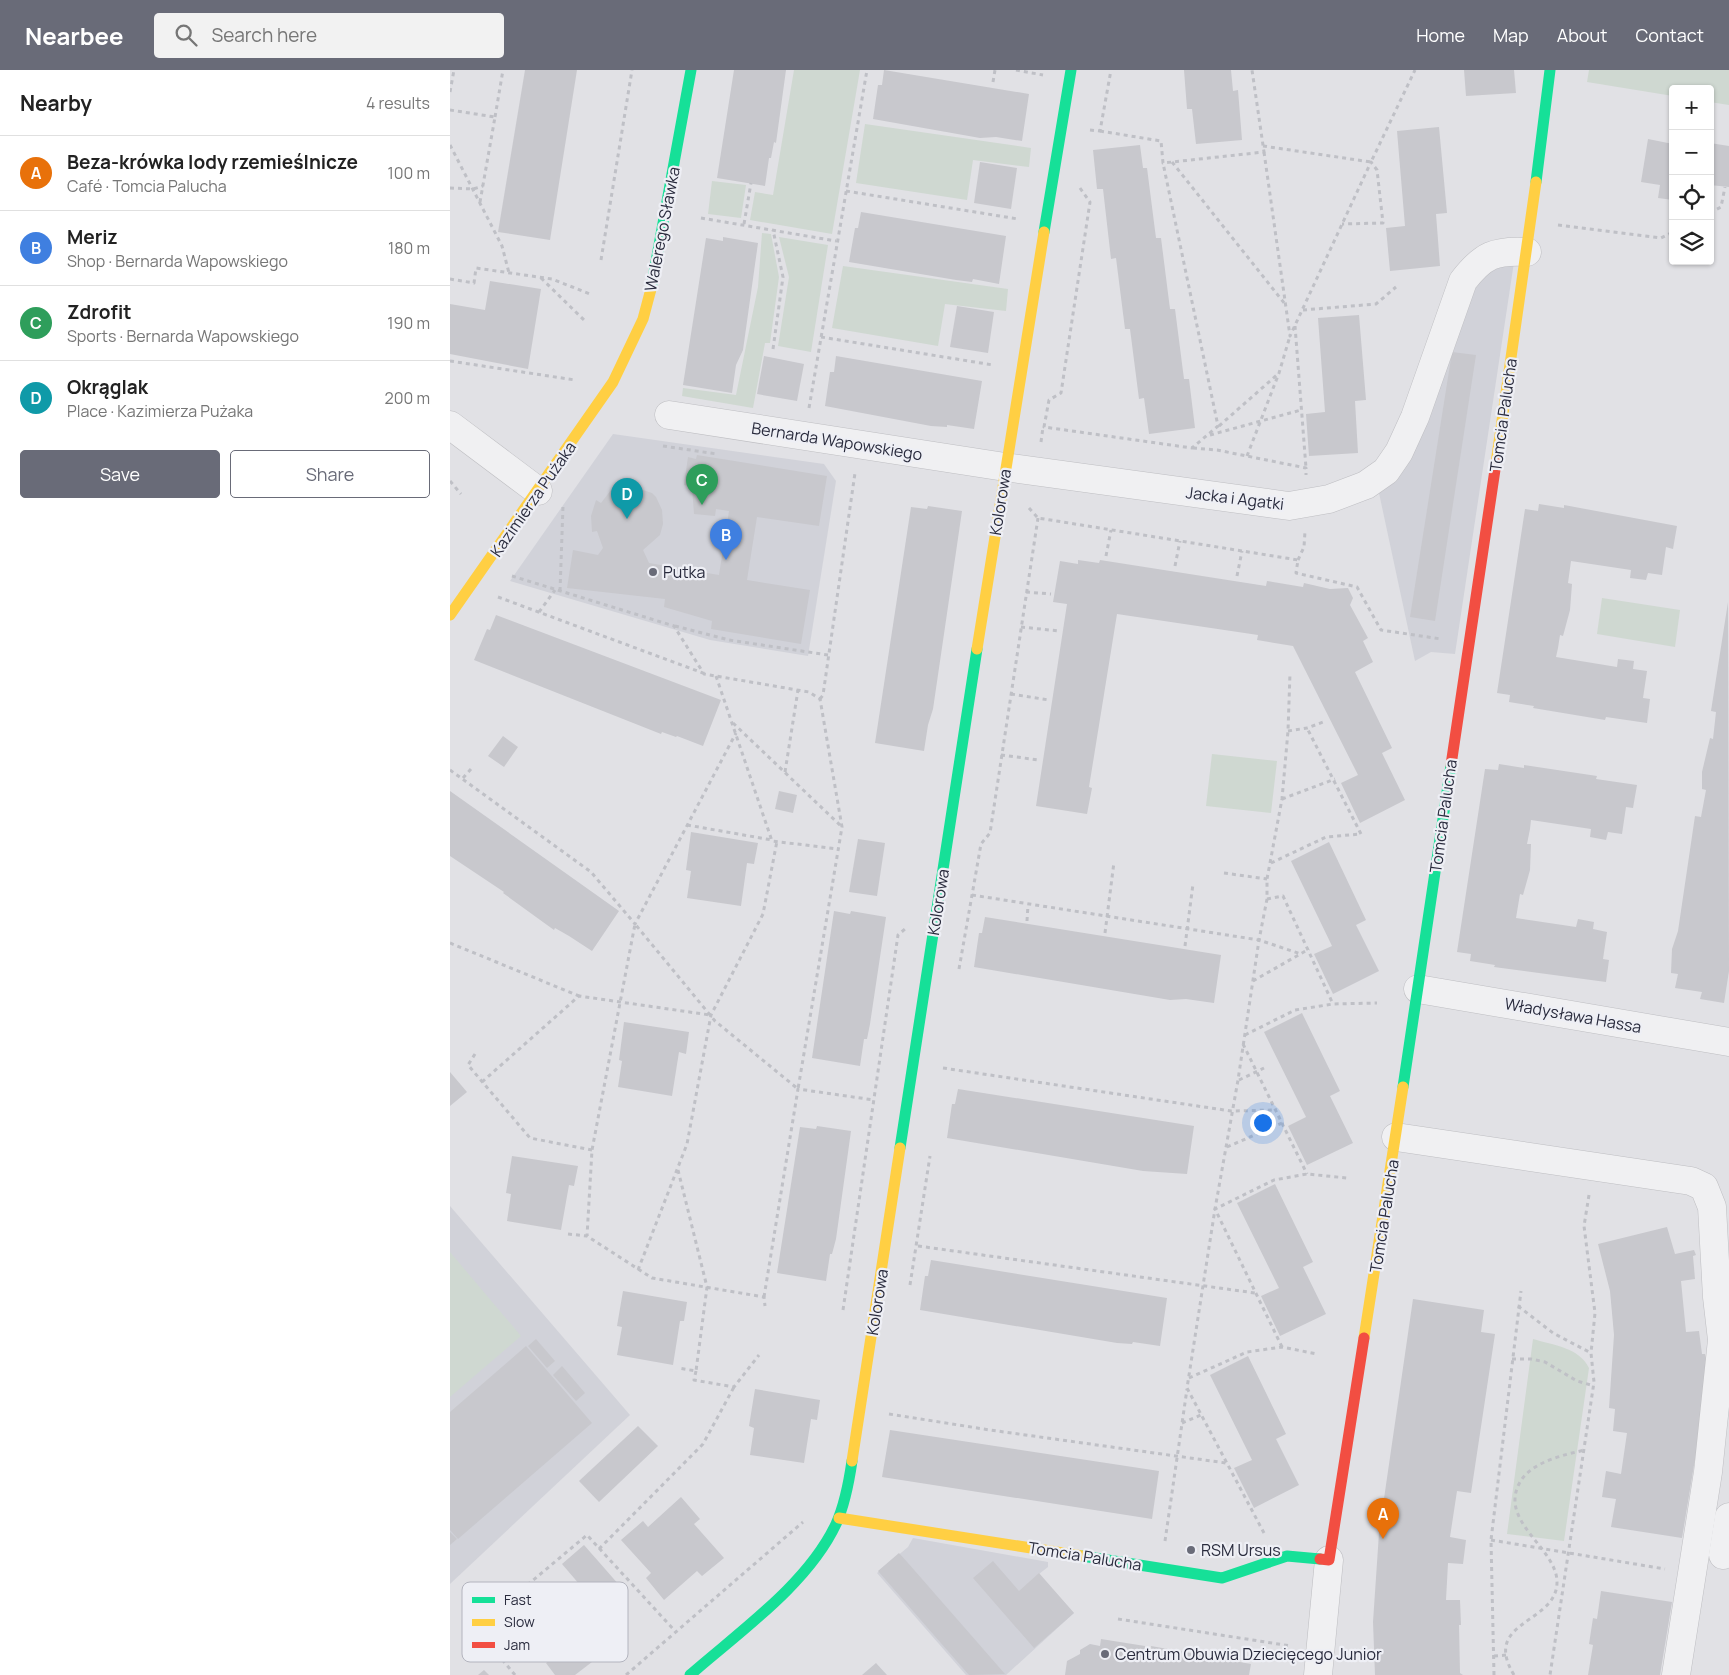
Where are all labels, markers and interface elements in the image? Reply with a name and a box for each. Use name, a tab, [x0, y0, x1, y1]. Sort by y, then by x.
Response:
search box	[154, 13, 504, 58]
text: Nearbee	[25, 19, 124, 52]
icon: search	[172, 21, 200, 49]
text: Search here	[212, 22, 317, 48]
text: Home	[1416, 23, 1465, 47]
text: Map	[1493, 23, 1529, 47]
text: About	[1557, 23, 1607, 47]
text: Contact	[1635, 23, 1704, 47]
map controls	[1669, 85, 1714, 265]
button: +	[1669, 85, 1714, 130]
text: Nearby	[20, 89, 92, 117]
text: 4 results	[366, 92, 430, 114]
button: −	[1669, 130, 1714, 175]
text: Beza-krówka lody rzemieślnicze	[67, 149, 358, 175]
text: A	[31, 162, 41, 184]
text: 100 m	[387, 162, 430, 184]
street label: Walerego Sławka	[639, 165, 685, 293]
text: Café · Tomcia Palucha	[67, 175, 227, 197]
button: locate	[1669, 175, 1714, 220]
button: layers	[1669, 220, 1714, 265]
text: Meriz	[67, 224, 118, 250]
text: B	[31, 237, 41, 259]
text: 180 m	[388, 237, 430, 259]
text: Shop · Bernarda Wapowskiego	[67, 250, 288, 272]
text: Zdrofit	[67, 299, 132, 325]
text: C	[30, 312, 42, 334]
text: 190 m	[387, 312, 430, 334]
text: Sports · Bernarda Wapowskiego	[67, 325, 299, 347]
street label: Tomcia Palucha	[1484, 357, 1522, 473]
text: Okrąglak	[67, 374, 148, 400]
text: D	[30, 387, 42, 409]
text: 200 m	[385, 387, 430, 409]
text: Place · Kazimierza Pużaka	[67, 400, 253, 422]
street label: Bernarda Wapowskiego	[750, 417, 924, 465]
street label: Kazimierza Pużaka	[485, 437, 581, 561]
button: Save	[20, 450, 220, 498]
button: Share	[230, 450, 430, 498]
pin: C	[686, 464, 718, 505]
street label: Kolorowa	[984, 467, 1016, 537]
pin: D	[611, 478, 643, 519]
street label: Jacka i Agatki	[1185, 481, 1285, 515]
pin: B	[710, 519, 742, 560]
place label: Putka	[663, 561, 705, 583]
marker: Putka	[647, 566, 659, 578]
street label: Tomcia Palucha	[1424, 758, 1462, 874]
street label: Kolorowa	[922, 867, 954, 937]
street label: Władysława Hassa	[1503, 992, 1643, 1038]
your location	[1250, 1110, 1276, 1136]
street label: Tomcia Palucha	[1364, 1158, 1404, 1274]
street label: Kolorowa	[861, 1267, 893, 1337]
pin: A	[1367, 1498, 1399, 1539]
street label: Tomcia Palucha	[1027, 1536, 1143, 1576]
place label: RSM Ursus	[1201, 1539, 1281, 1561]
marker: RSM Ursus	[1185, 1544, 1197, 1556]
legend	[462, 1582, 628, 1662]
text: Fast	[504, 1590, 532, 1609]
text: Slow	[504, 1612, 535, 1631]
text: Jam	[504, 1635, 530, 1654]
place label: Centrum Obuwia Dziecięcego Junior	[1115, 1643, 1382, 1665]
marker: Centrum Obuwia Dziecięcego Junior	[1099, 1648, 1111, 1660]

